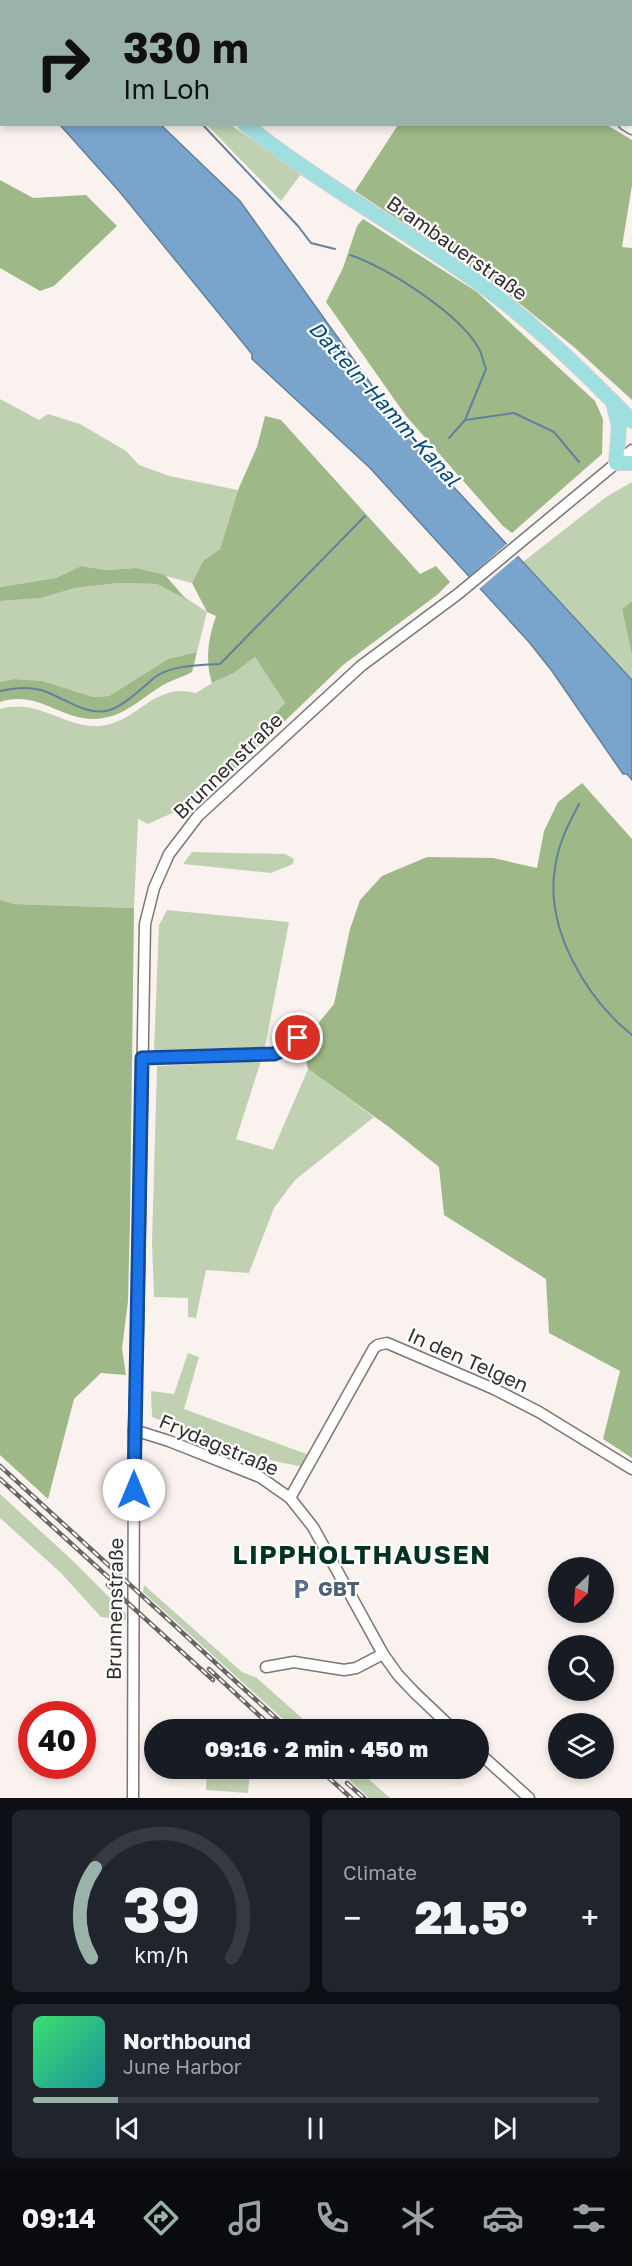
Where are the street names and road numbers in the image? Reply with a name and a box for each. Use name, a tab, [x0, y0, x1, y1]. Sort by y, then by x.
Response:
street label: Brambauerstraße	[383, 190, 532, 305]
street label: Brunnenstraße	[168, 707, 287, 823]
street label: In den Telgen	[404, 1322, 532, 1396]
street label: Frydagstraße	[156, 1408, 283, 1480]
street label: Brunnenstraße	[101, 1538, 127, 1680]

